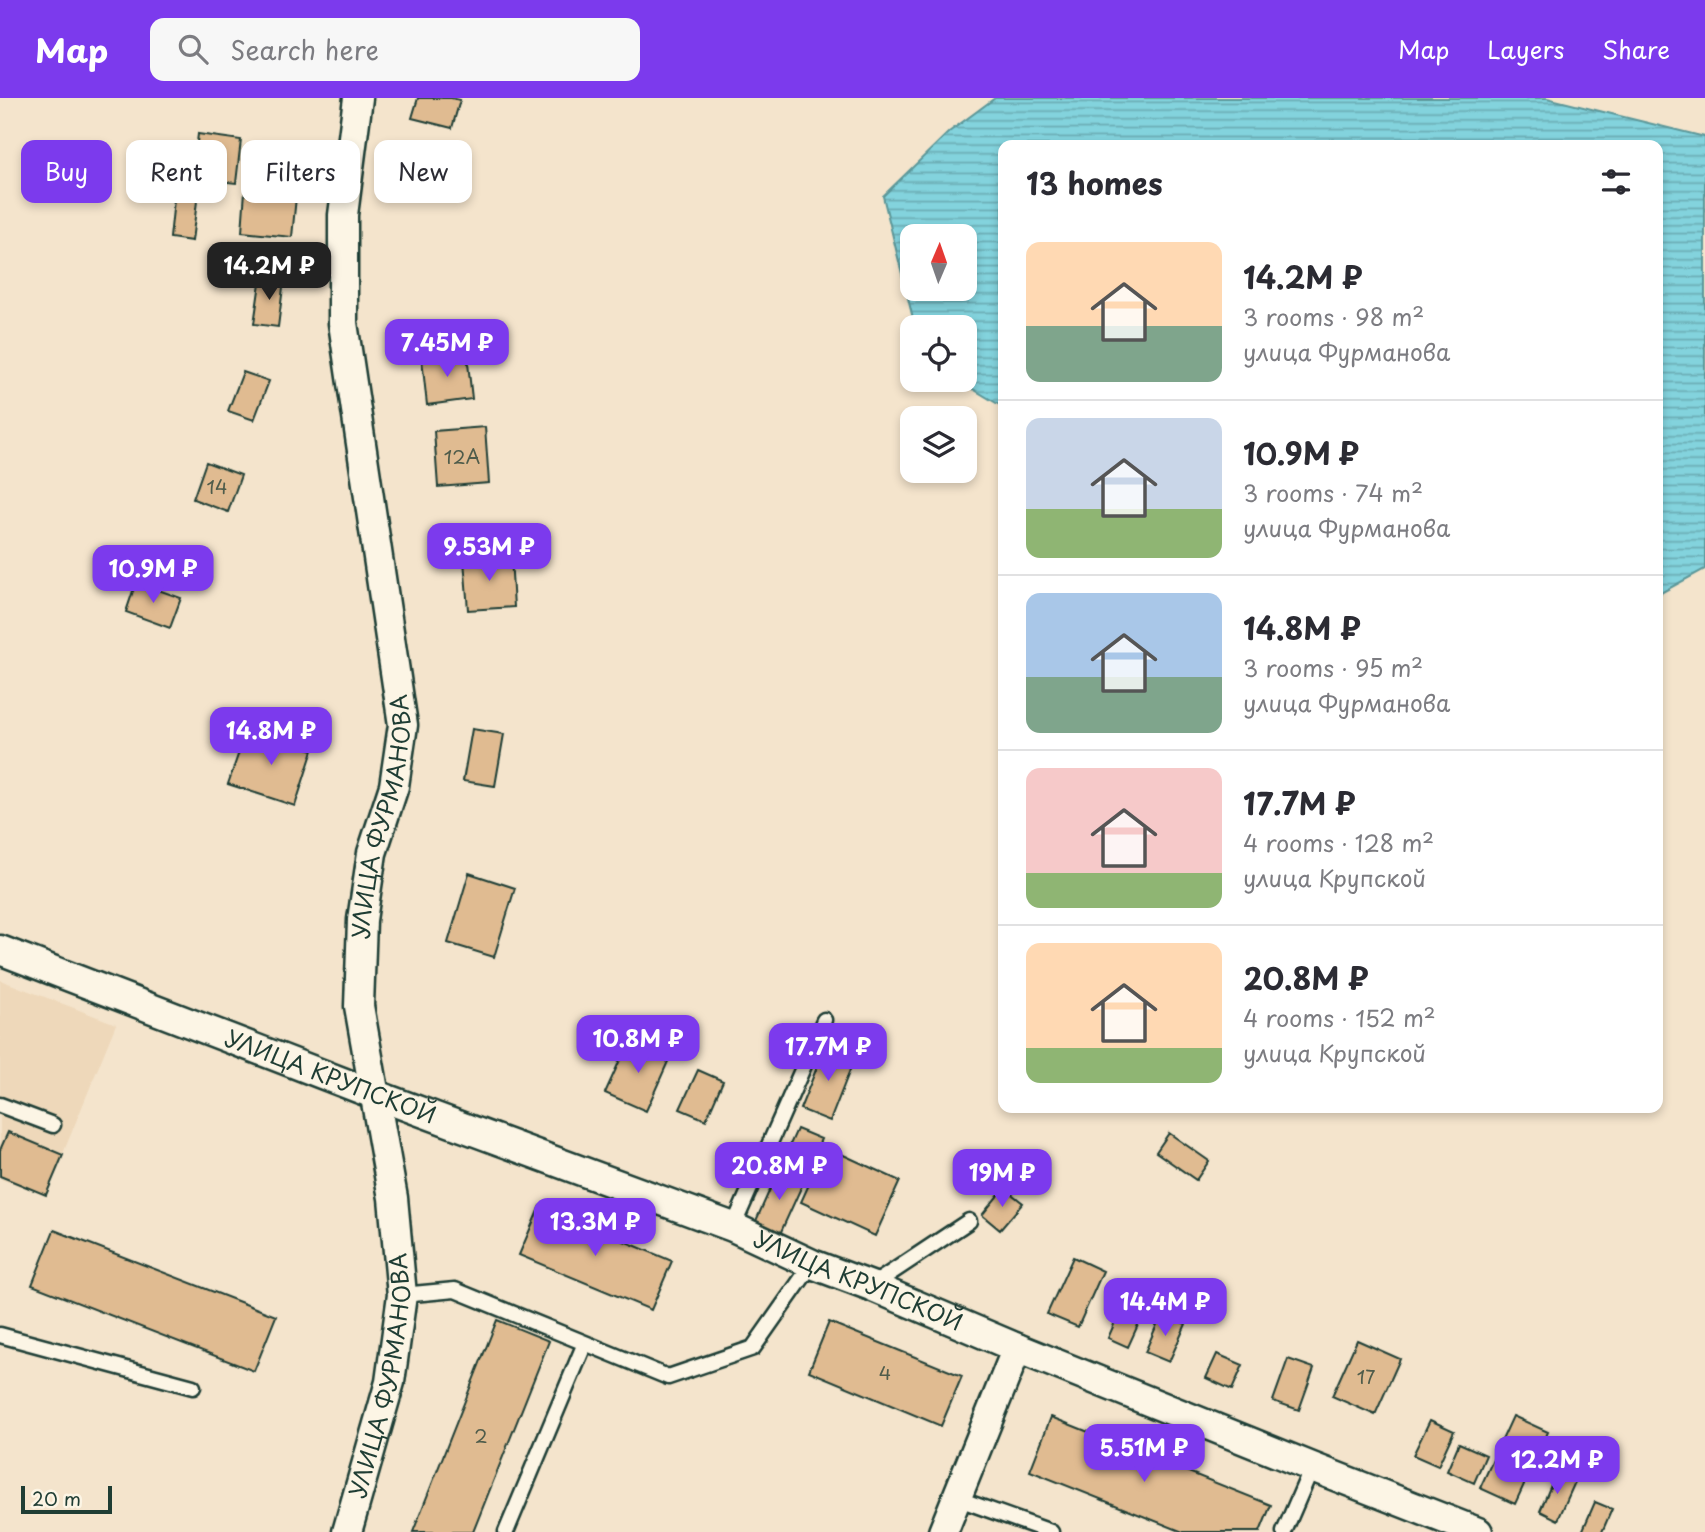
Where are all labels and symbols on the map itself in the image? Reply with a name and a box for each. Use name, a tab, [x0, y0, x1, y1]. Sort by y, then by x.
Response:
north arrow	[900, 224, 976, 301]
pin: 14.2M ₽	[204, 242, 334, 302]
pin: 7.45M ₽	[382, 320, 512, 379]
house number: 12А	[444, 442, 480, 470]
house number: 14	[206, 472, 228, 500]
pin: 9.53M ₽	[424, 524, 554, 583]
pin: 10.9M ₽	[88, 546, 218, 605]
street label: УЛИЦА ФУРМАНОВА	[342, 692, 419, 940]
pin: 14.8M ₽	[206, 708, 336, 767]
pin: 10.8M ₽	[573, 1016, 703, 1075]
street label: УЛИЦА КРУПСКОЙ	[220, 1019, 441, 1132]
pin: 17.7M ₽	[763, 1024, 893, 1083]
pin: 20.8M ₽	[714, 1142, 844, 1202]
pin: 19M ₽	[953, 1150, 1051, 1209]
pin: 13.3M ₽	[530, 1198, 660, 1258]
street label: УЛИЦА КРУПСКОЙ	[749, 1220, 968, 1339]
street label: УЛИЦА ФУРМАНОВА	[339, 1252, 419, 1502]
pin: 14.4M ₽	[1100, 1278, 1230, 1338]
house number: 4	[879, 1358, 891, 1386]
house number: 17	[1357, 1362, 1375, 1390]
house number: 2	[474, 1421, 488, 1449]
pin: 5.51M ₽	[1079, 1424, 1209, 1484]
pin: 12.2M ₽	[1492, 1436, 1622, 1496]
scale bar	[21, 1483, 112, 1515]

